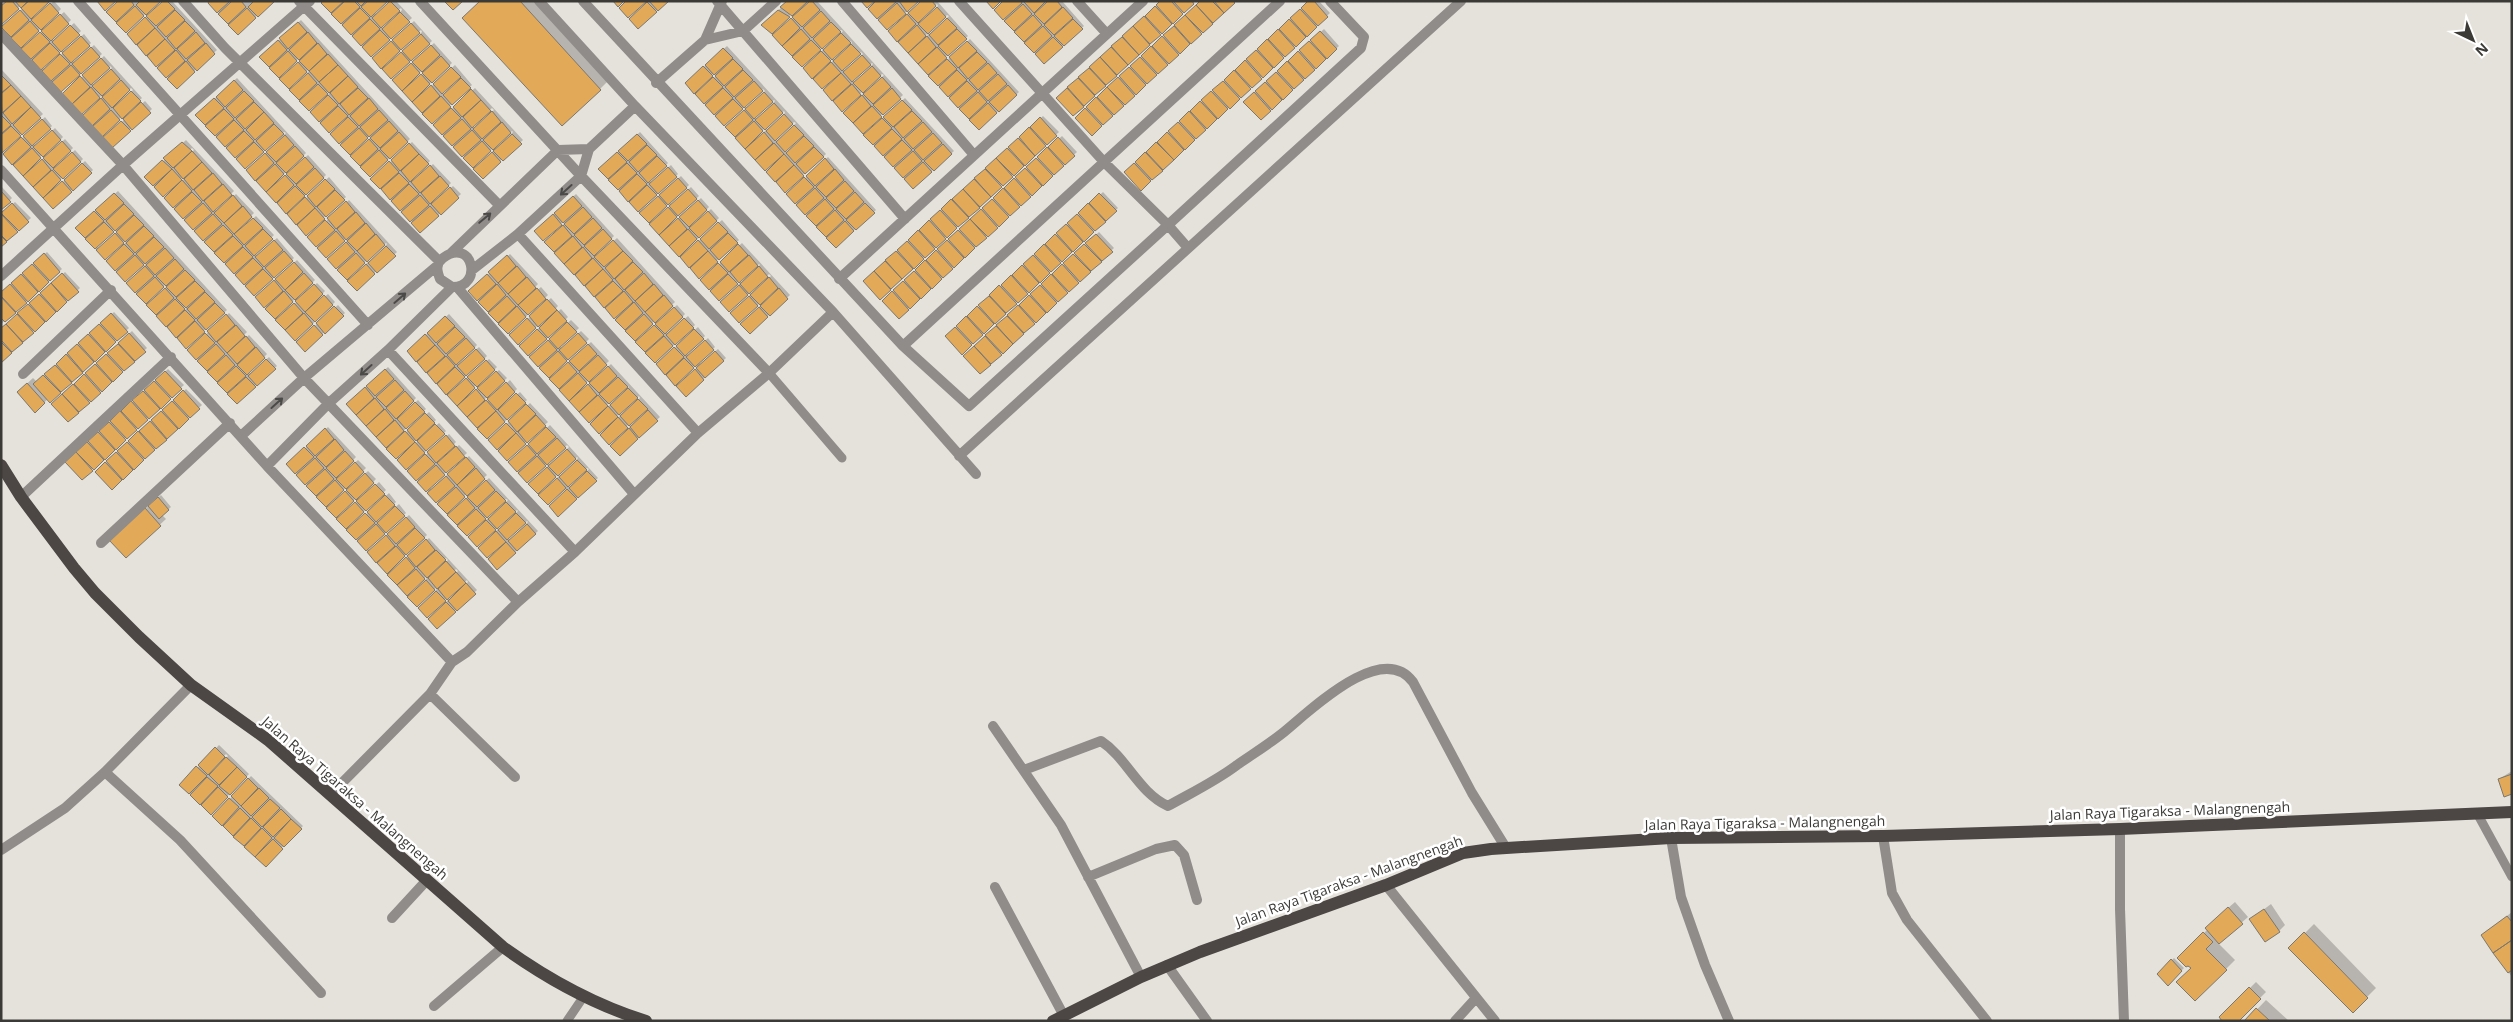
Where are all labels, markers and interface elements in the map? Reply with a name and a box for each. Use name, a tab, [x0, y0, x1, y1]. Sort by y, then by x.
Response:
north arrow	[2448, 15, 2498, 65]
text: N	[2472, 39, 2493, 61]
one-way arrow	[560, 184, 573, 196]
one-way arrow	[479, 213, 492, 224]
one-way arrow	[394, 292, 407, 303]
one-way arrow	[360, 364, 373, 376]
one-way arrow	[270, 397, 283, 409]
street label: Jalan Raya Tigaraksa - Malangnengah	[257, 710, 452, 884]
street label: Jalan Raya Tigaraksa - Malangnengah	[2047, 797, 2290, 824]
street label: Jalan Raya Tigaraksa - Malangnengah	[1643, 811, 1885, 834]
street label: Jalan Raya Tigaraksa - Malangnengah	[1231, 830, 1465, 931]

